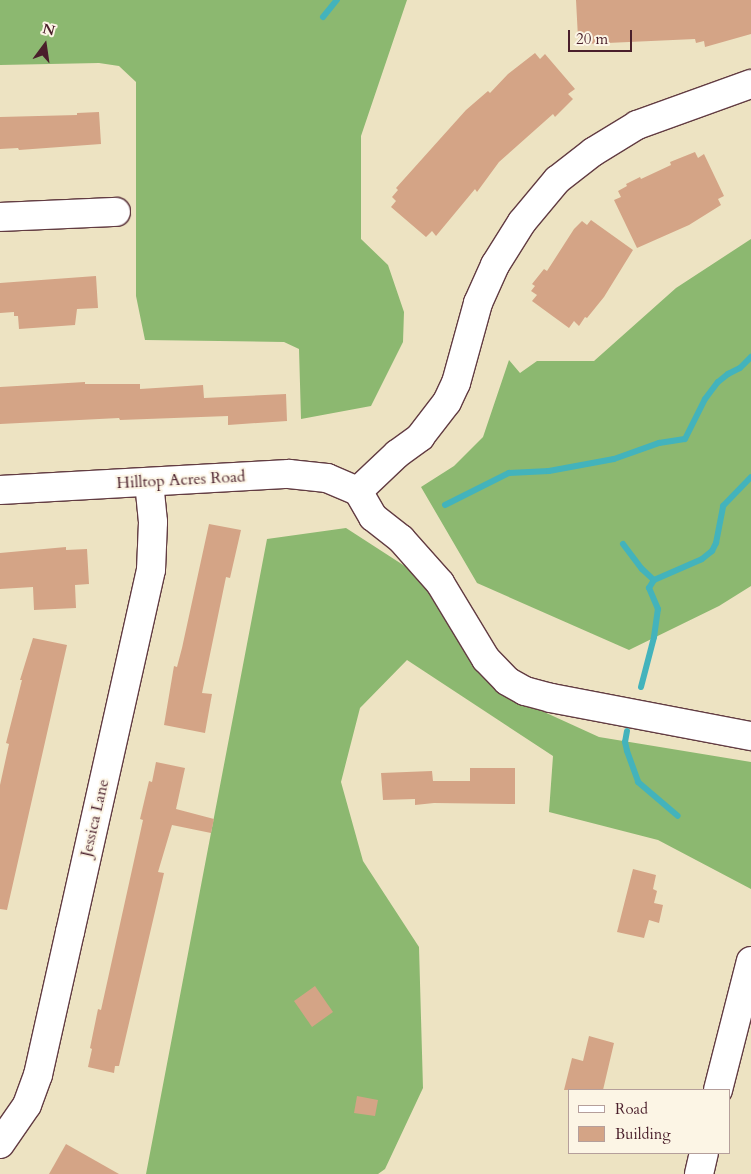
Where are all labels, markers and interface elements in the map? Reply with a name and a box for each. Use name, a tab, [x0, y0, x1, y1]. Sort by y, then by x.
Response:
text: N	[41, 19, 57, 41]
north arrow	[20, 20, 70, 70]
scale bar	[571, 20, 635, 52]
text: 20 m	[576, 29, 608, 49]
street label: Hilltop Acres Road	[116, 467, 246, 493]
street label: Jessica Lane	[77, 777, 113, 859]
legend	[568, 1089, 731, 1154]
text: Road	[615, 1099, 648, 1119]
text: Building	[615, 1124, 671, 1144]

